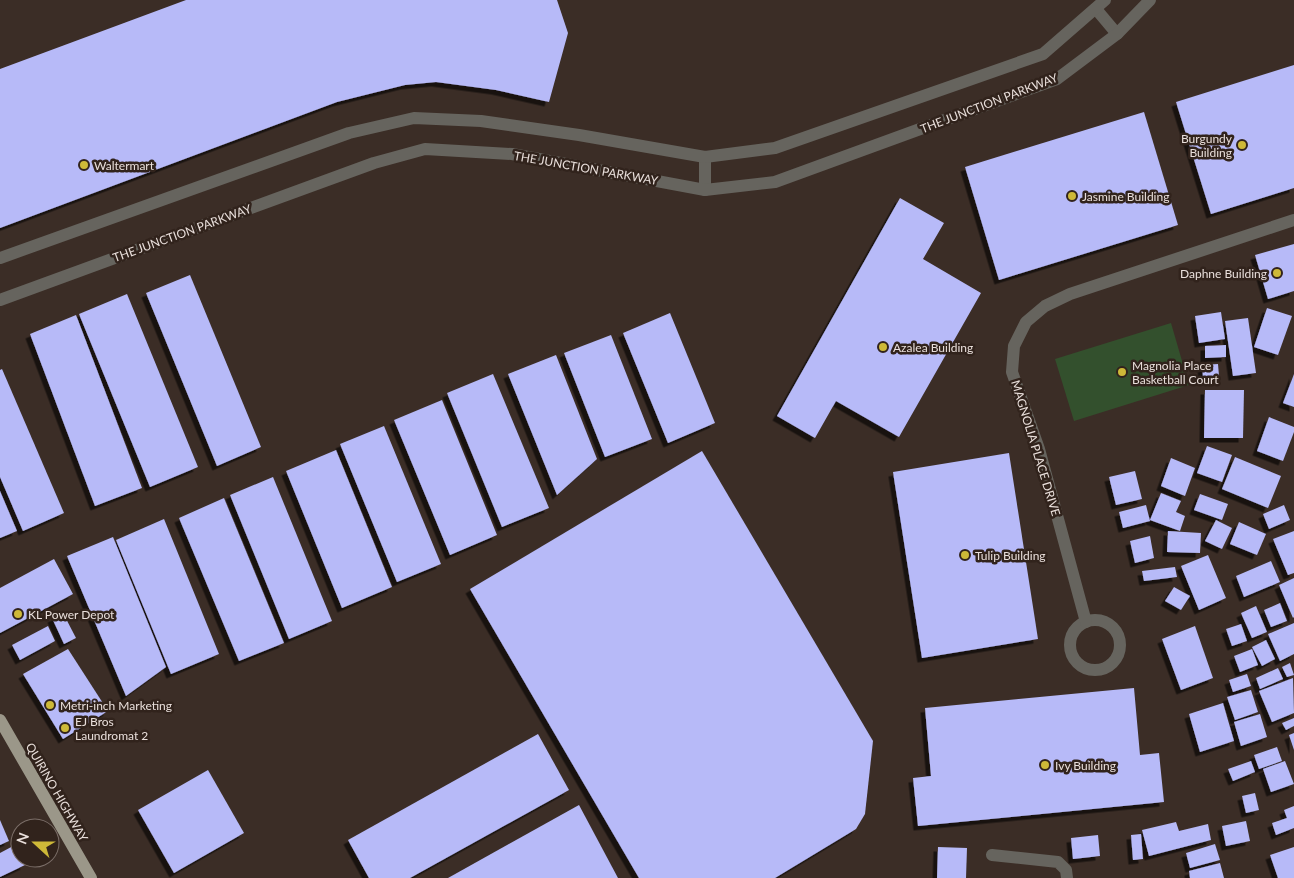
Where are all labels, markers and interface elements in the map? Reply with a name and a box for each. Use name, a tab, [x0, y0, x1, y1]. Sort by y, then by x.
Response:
street label: THE JUNCTION PARKWAY	[918, 70, 1060, 136]
place label: Burgundy Building	[1181, 131, 1233, 160]
marker: Burgundy Building	[1236, 139, 1248, 151]
street label: THE JUNCTION PARKWAY	[513, 148, 660, 188]
place label: Waltermart	[94, 158, 155, 173]
marker: Waltermart	[78, 159, 90, 171]
place label: Jasmine Building	[1082, 189, 1169, 204]
marker: Jasmine Building	[1066, 190, 1078, 202]
street label: THE JUNCTION PARKWAY	[111, 201, 254, 265]
place label: Daphne Building	[1180, 266, 1267, 281]
marker: Daphne Building	[1271, 267, 1283, 279]
place label: Azalea Building	[893, 340, 973, 355]
marker: Azalea Building	[877, 341, 889, 353]
place label: Magnolia Place Basketball Court	[1132, 358, 1219, 387]
marker: Magnolia Place Basketball Court	[1116, 366, 1128, 378]
street label: MAGNOLIA PLACE DRIVE	[1008, 378, 1064, 518]
place label: Tulip Building	[975, 548, 1046, 563]
marker: Tulip Building	[959, 549, 971, 561]
place label: KL Power Depot	[28, 607, 115, 622]
marker: KL Power Depot	[12, 608, 24, 620]
place label: Metri-inch Marketing	[60, 698, 172, 713]
marker: Metri-inch Marketing	[44, 699, 56, 711]
place label: EJ Bros Laundromat 2	[75, 714, 148, 743]
marker: EJ Bros Laundromat 2	[59, 722, 71, 734]
street label: QUIRINO HIGHWAY	[23, 740, 91, 844]
place label: Ivy Building	[1055, 758, 1116, 773]
marker: Ivy Building	[1039, 759, 1051, 771]
north arrow	[10, 818, 60, 868]

